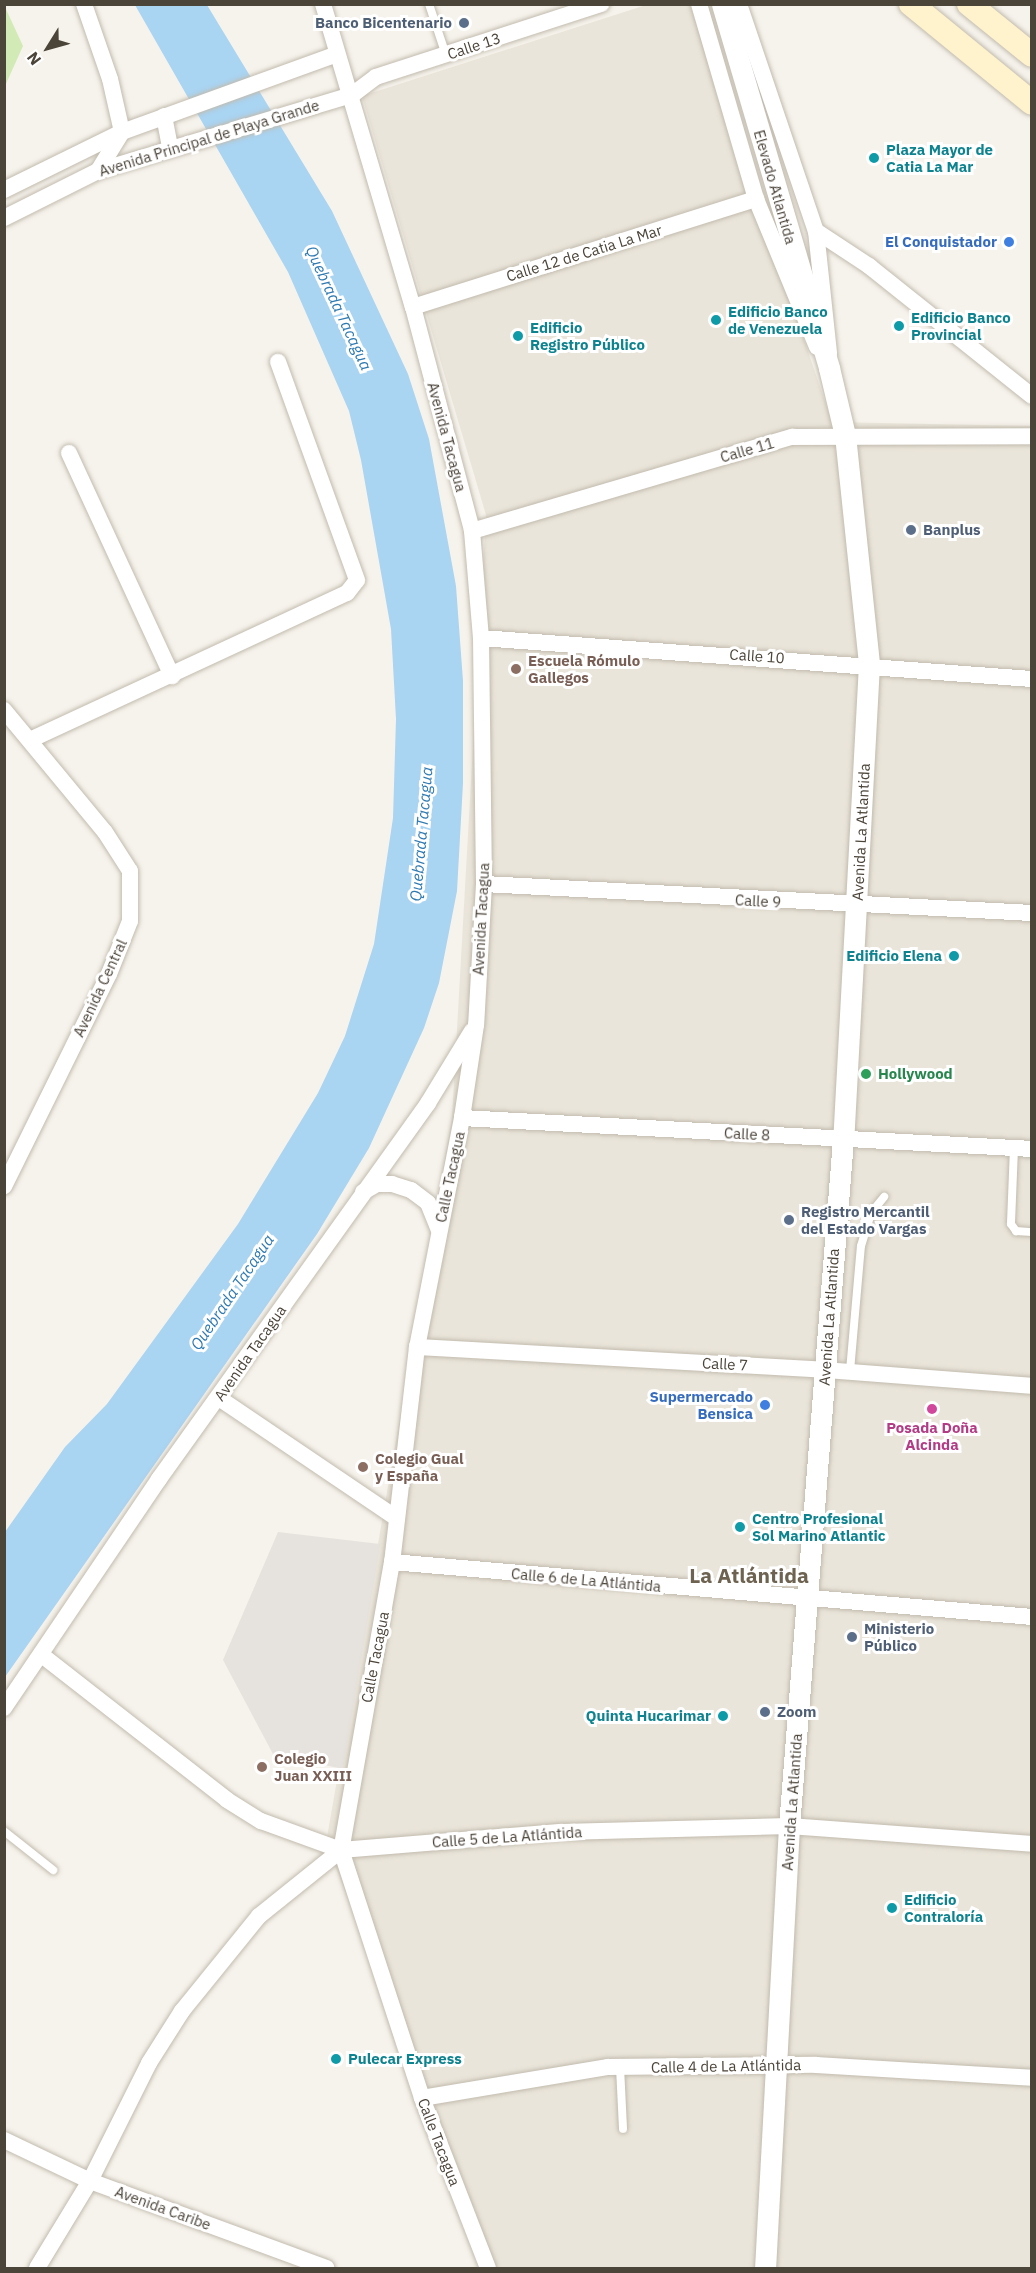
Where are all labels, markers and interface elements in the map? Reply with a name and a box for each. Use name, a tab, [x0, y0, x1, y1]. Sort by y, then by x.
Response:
place label: Banco Bicentenario	[315, 14, 452, 32]
marker: Banco Bicentenario	[457, 16, 471, 30]
north arrow	[18, 18, 78, 78]
street label: Calle 13	[445, 29, 503, 63]
text: N	[22, 48, 45, 69]
street label: Avenida Principal de Playa Grande	[97, 96, 321, 180]
street label: Elevado Atlantida	[750, 128, 800, 246]
place label: Plaza Mayor de Catia La Mar	[886, 140, 993, 175]
marker: Plaza Mayor de Catia La Mar	[867, 151, 881, 165]
street label: Calle 12 de Catia La Mar	[504, 221, 664, 285]
place label: El Conquistador	[885, 233, 997, 251]
marker: El Conquistador	[1002, 235, 1016, 249]
water label: Quebrada Tacagua	[302, 243, 376, 373]
place label: Edificio Banco de Venezuela	[728, 302, 828, 337]
place label: Edificio Banco Provincial	[911, 308, 1011, 343]
marker: Edificio Banco de Venezuela	[709, 313, 723, 327]
place label: Edificio Registro Público	[530, 318, 645, 353]
marker: Edificio Banco Provincial	[892, 319, 906, 333]
marker: Edificio Registro Público	[511, 329, 525, 343]
street label: Avenida Tacagua	[424, 380, 470, 494]
street label: Calle 11	[718, 434, 776, 466]
place label: Banplus	[923, 521, 981, 539]
marker: Banplus	[904, 523, 918, 537]
street label: Calle 10	[729, 645, 785, 667]
place label: Escuela Rómulo Gallegos	[528, 651, 640, 686]
marker: Escuela Rómulo Gallegos	[509, 662, 523, 676]
street label: Avenida La Atlantida	[848, 763, 874, 901]
water label: Quebrada Tacagua	[406, 766, 436, 902]
street label: Avenida Tacagua	[469, 862, 493, 976]
street label: Calle 9	[734, 891, 782, 911]
street label: Avenida Central	[69, 936, 131, 1040]
place label: Edificio Elena	[846, 947, 942, 965]
marker: Edificio Elena	[947, 949, 961, 963]
place label: Hollywood	[878, 1065, 953, 1083]
marker: Hollywood	[859, 1067, 873, 1081]
street label: Calle 8	[723, 1124, 771, 1144]
street label: Calle Tacagua	[432, 1130, 468, 1224]
place label: Registro Mercantil del Estado Vargas	[801, 1202, 930, 1237]
marker: Registro Mercantil del Estado Vargas	[782, 1213, 796, 1227]
water label: Quebrada Tacagua	[186, 1231, 278, 1353]
street label: Avenida La Atlantida	[815, 1248, 843, 1386]
street label: Avenida Tacagua	[210, 1302, 290, 1404]
street label: Calle 7	[701, 1354, 749, 1374]
place label: Supermercado Bensica	[649, 1387, 753, 1422]
marker: Supermercado Bensica	[758, 1398, 772, 1412]
marker: Posada Doña Alcinda	[925, 1402, 939, 1416]
place label: Posada Doña Alcinda	[886, 1418, 978, 1453]
place label: Colegio Gual y España	[375, 1449, 464, 1484]
marker: Colegio Gual y España	[356, 1460, 370, 1474]
place label: Centro Profesional Sol Marino Atlantic	[752, 1509, 886, 1544]
marker: Centro Profesional Sol Marino Atlantic	[733, 1520, 747, 1534]
district label: La Atlántida	[689, 1562, 809, 1588]
street label: Calle 6 de La Atlántida	[510, 1564, 662, 1596]
street label: Calle Tacagua	[357, 1610, 393, 1704]
place label: Ministerio Público	[864, 1619, 934, 1654]
marker: Ministerio Público	[845, 1630, 859, 1644]
place label: Zoom	[777, 1703, 816, 1721]
marker: Zoom	[758, 1705, 772, 1719]
place label: Quinta Hucarimar	[586, 1707, 711, 1725]
marker: Quinta Hucarimar	[716, 1709, 730, 1723]
street label: Avenida La Atlantida	[778, 1733, 806, 1871]
place label: Colegio Juan XXIII	[274, 1749, 352, 1784]
marker: Colegio Juan XXIII	[255, 1760, 269, 1774]
street label: Calle 5 de La Atlántida	[431, 1823, 583, 1851]
place label: Edificio Contraloría	[904, 1890, 983, 1925]
marker: Edificio Contraloría	[885, 1901, 899, 1915]
place label: Pulecar Express	[348, 2050, 462, 2068]
marker: Pulecar Express	[329, 2052, 343, 2066]
street label: Calle 4 de La Atlántida	[651, 2056, 801, 2076]
street label: Calle Tacagua	[414, 2096, 464, 2188]
street label: Avenida Caribe	[113, 2182, 213, 2234]

